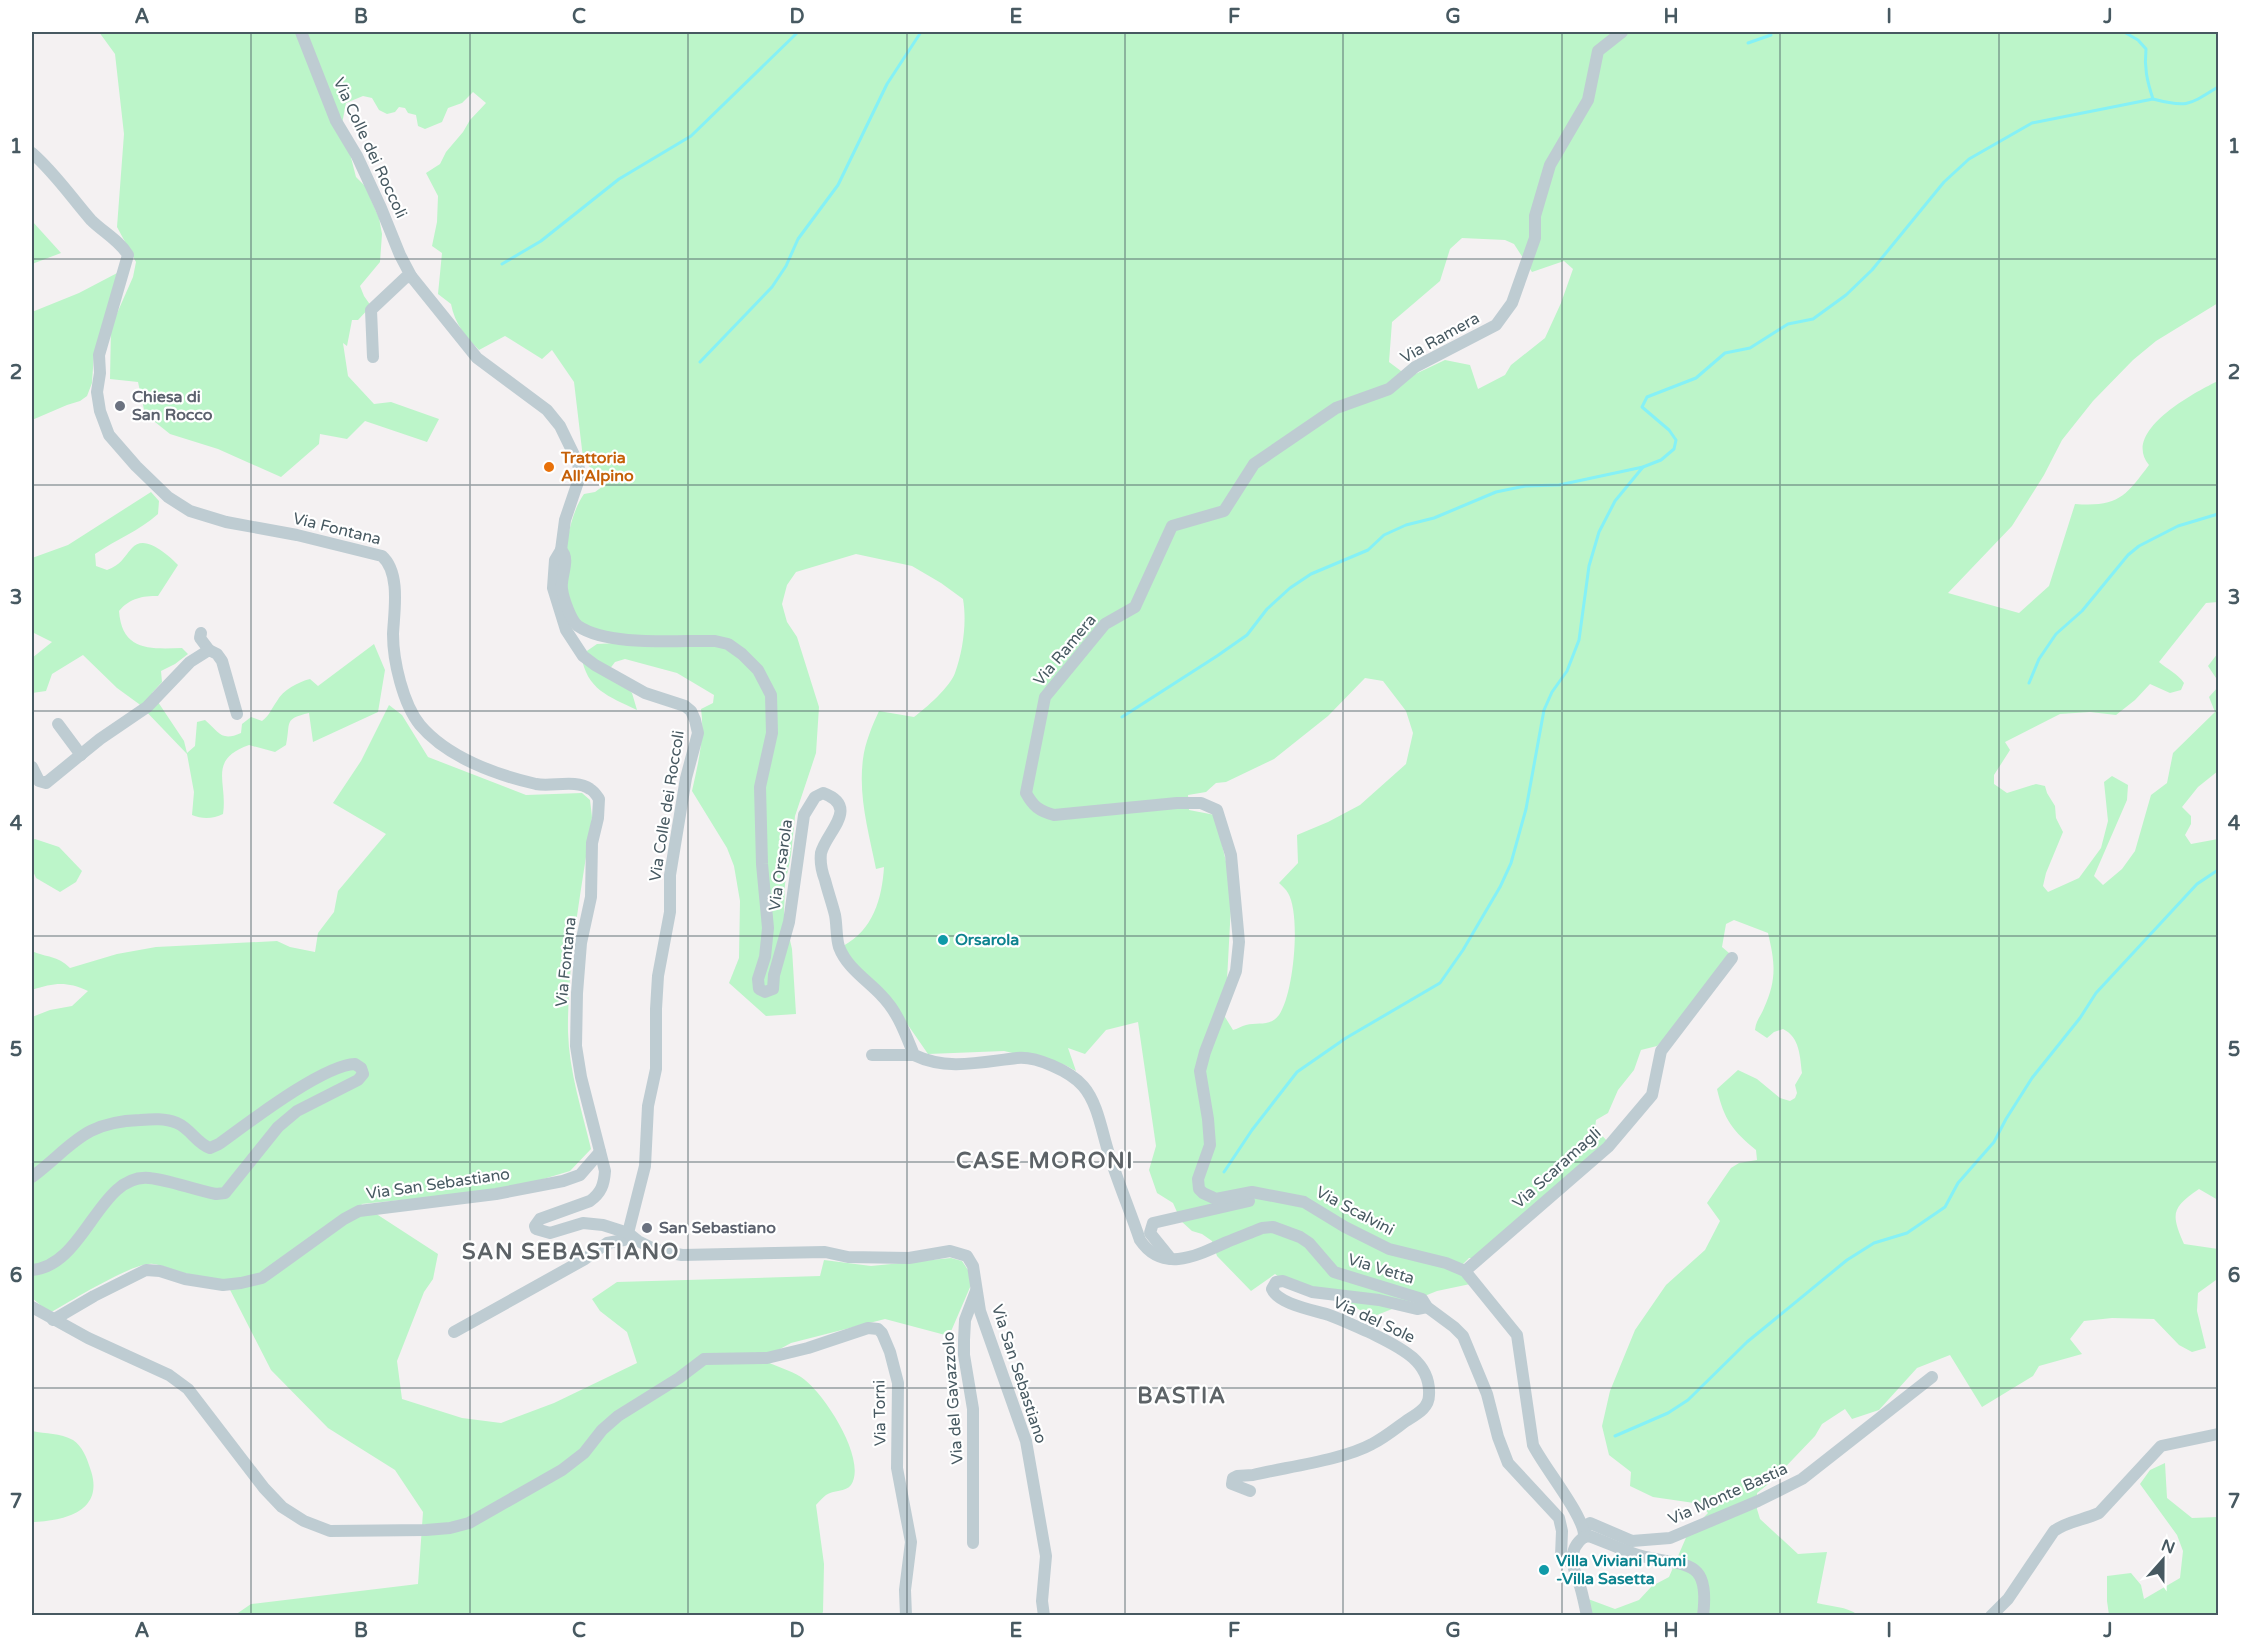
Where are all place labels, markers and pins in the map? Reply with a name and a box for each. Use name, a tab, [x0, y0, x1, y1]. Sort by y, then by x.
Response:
place label: Chiesa di San Rocco	[132, 387, 213, 425]
marker: Chiesa di San Rocco	[113, 399, 127, 413]
place label: Trattoria All'Alpino	[560, 448, 634, 486]
marker: Trattoria All'Alpino	[542, 460, 556, 474]
place label: Orsarola	[955, 930, 1019, 950]
marker: Orsarola	[936, 933, 950, 947]
place label: San Sebastiano	[659, 1218, 776, 1238]
marker: San Sebastiano	[640, 1221, 654, 1235]
place label: Villa Viviani Rumi -Villa Sasetta	[1556, 1551, 1686, 1589]
marker: Villa Viviani Rumi -Villa Sasetta	[1537, 1563, 1551, 1577]

